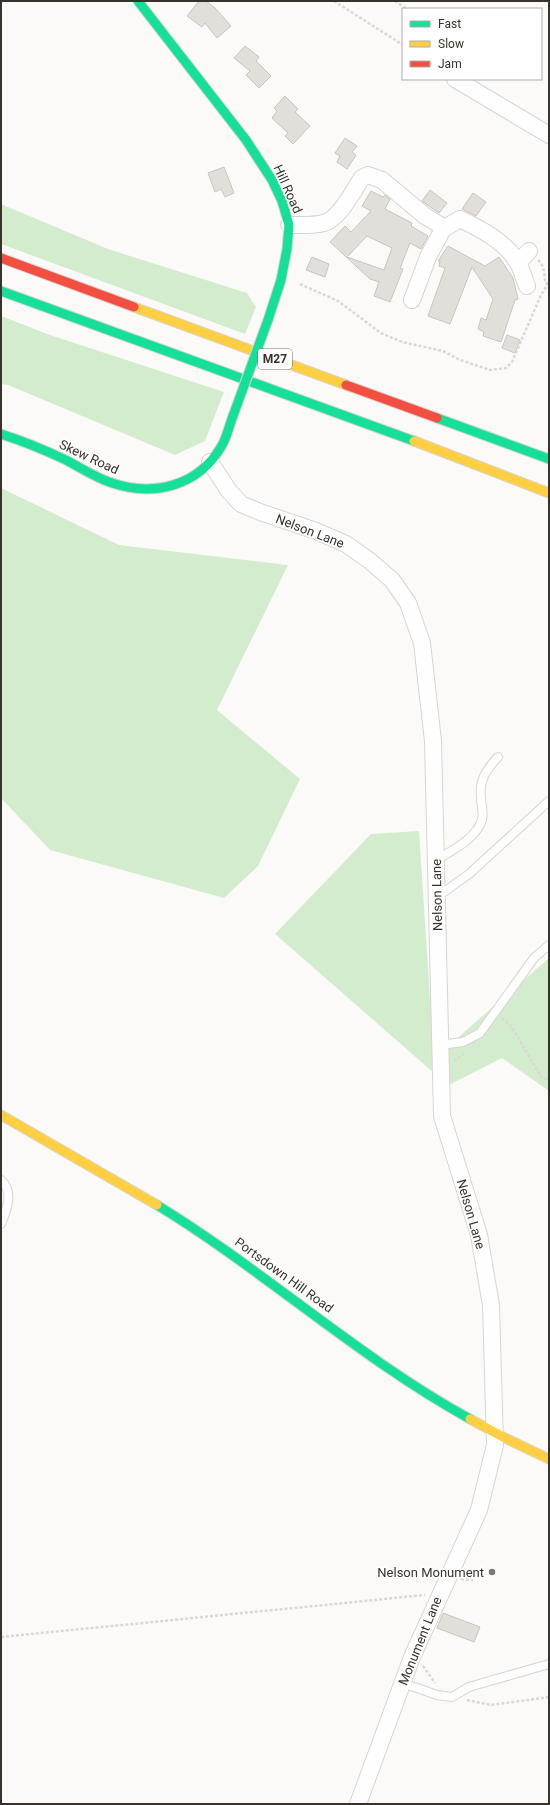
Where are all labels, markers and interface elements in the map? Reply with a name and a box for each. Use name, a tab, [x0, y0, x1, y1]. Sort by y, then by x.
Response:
legend	[402, 8, 542, 80]
text: Fast	[438, 17, 461, 31]
text: Slow	[438, 37, 464, 51]
text: Jam	[438, 57, 462, 71]
street label: Hill Road	[271, 162, 305, 216]
road number: M27	[258, 349, 292, 369]
street label: Skew Road	[57, 437, 121, 477]
street label: Nelson Lane	[274, 511, 346, 551]
street label: Nelson Lane	[429, 859, 445, 931]
street label: Nelson Lane	[454, 1177, 488, 1251]
street label: Portsdown Hill Road	[232, 1234, 336, 1316]
place label: Nelson Monument	[377, 1565, 484, 1580]
marker: Nelson Monument	[487, 1567, 497, 1577]
street label: Monument Lane	[395, 1594, 445, 1687]

